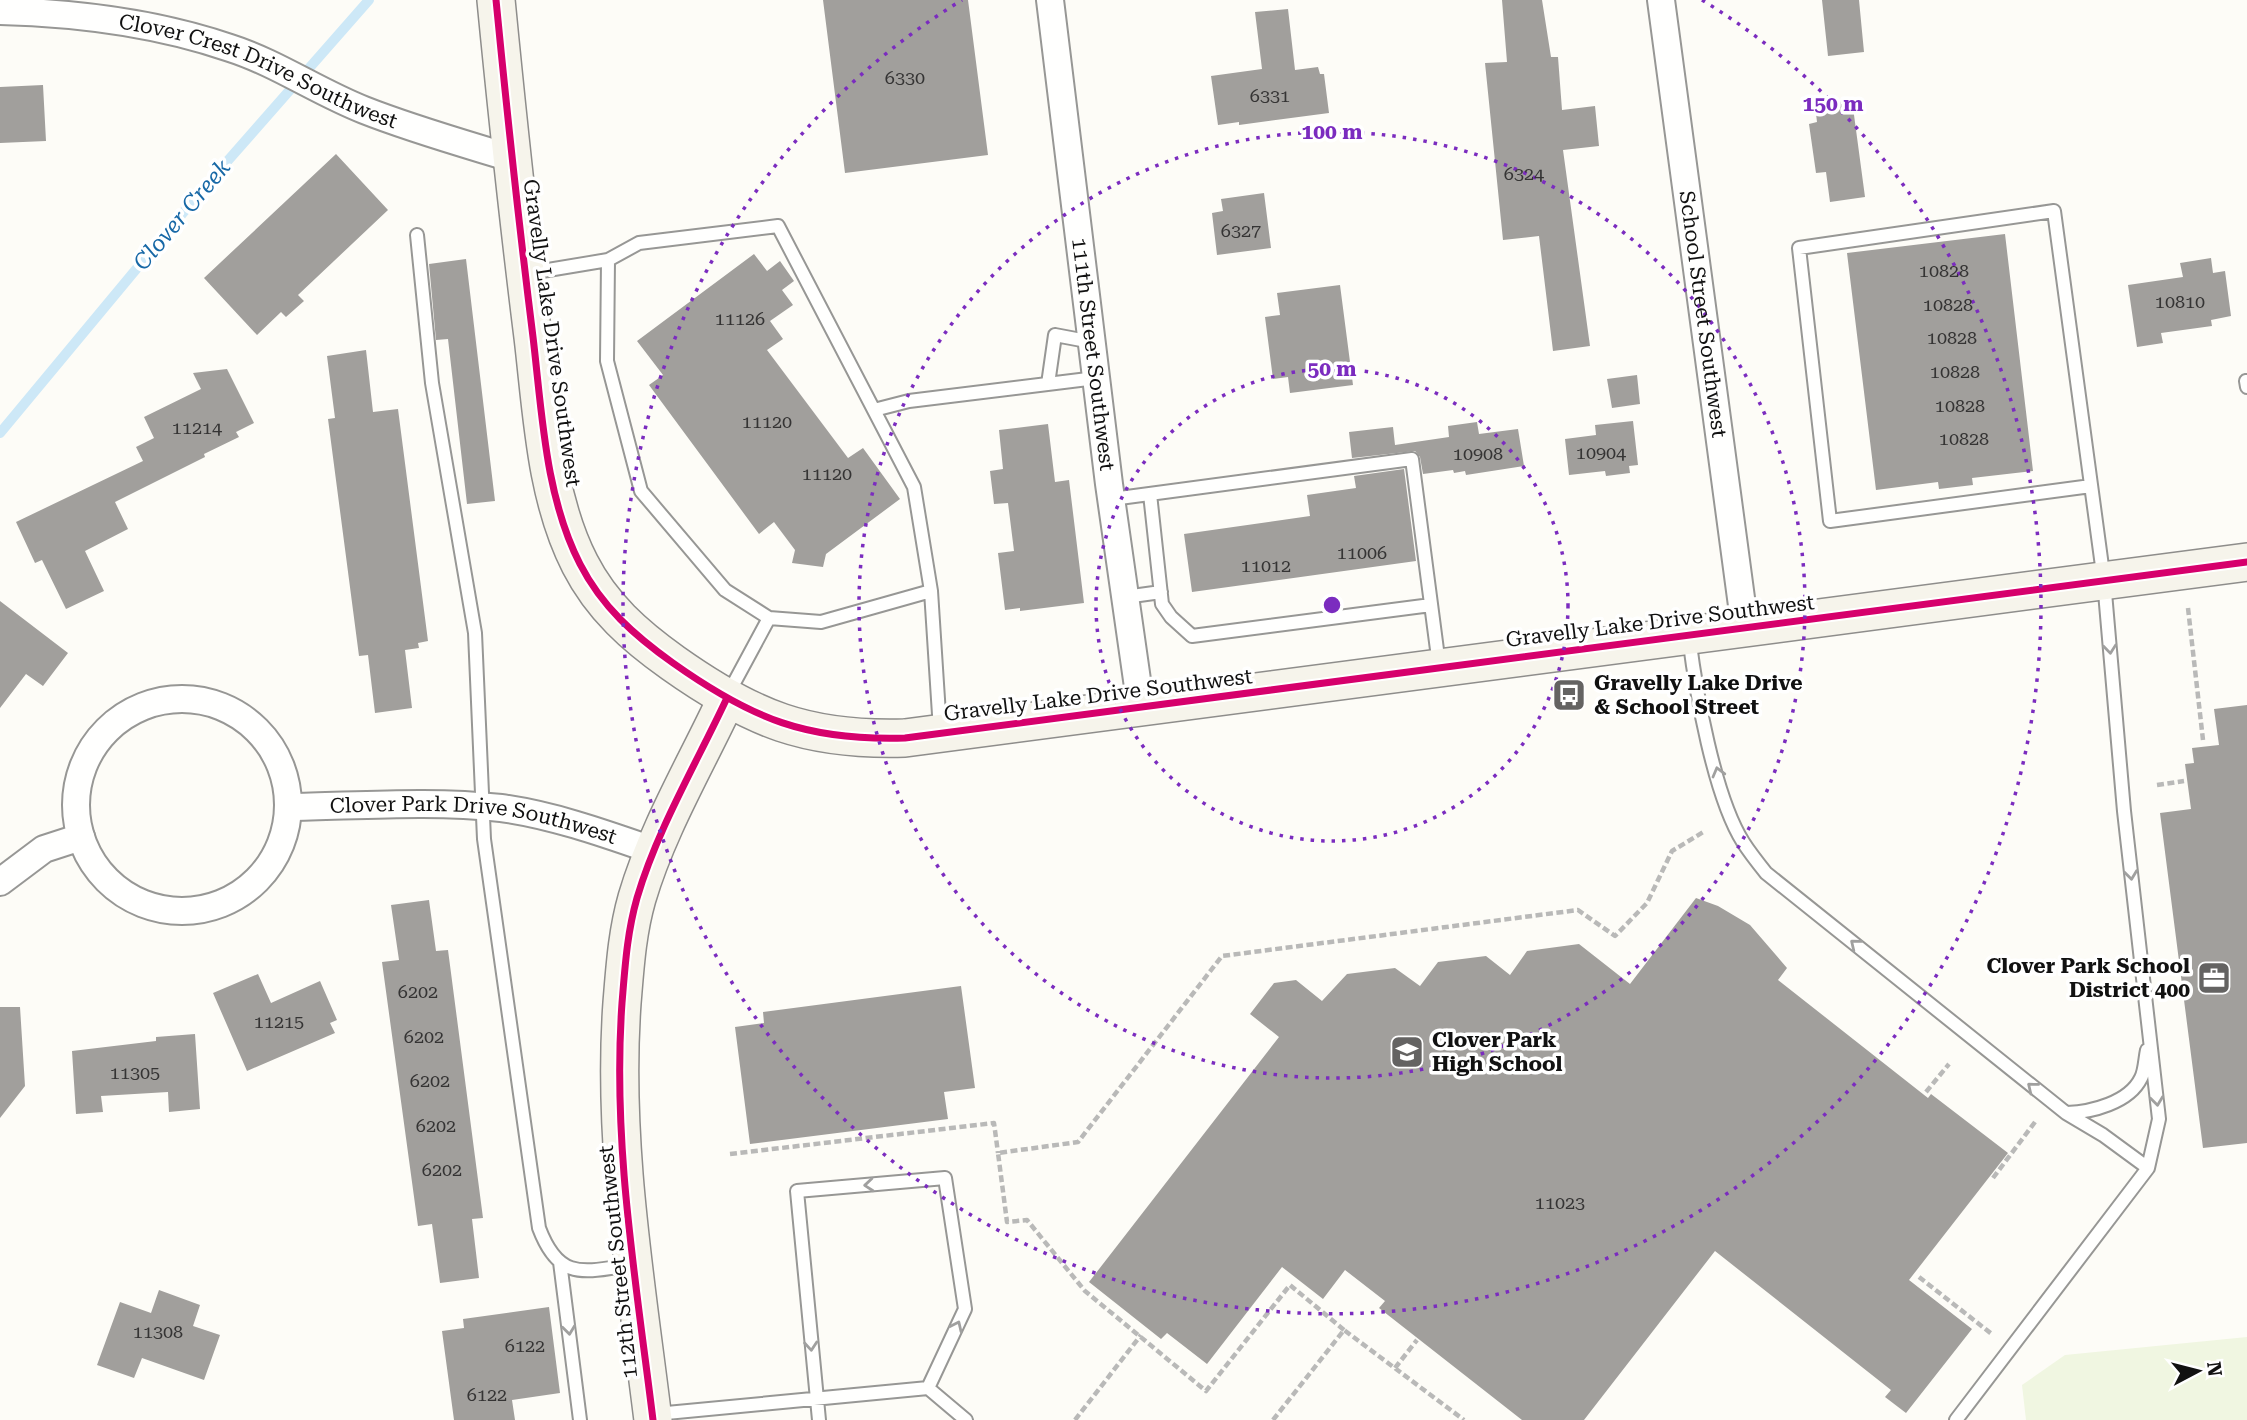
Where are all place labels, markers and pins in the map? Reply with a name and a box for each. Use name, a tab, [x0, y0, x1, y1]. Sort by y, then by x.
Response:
centre of rings	[1320, 593, 1344, 617]
place label: Gravelly Lake Drive & School Street	[1594, 671, 1803, 719]
bus stop icon: Gravelly Lake Drive & School Street	[1550, 676, 1588, 714]
place label: Clover Park School District 400	[1986, 954, 2190, 1002]
office icon: Clover Park School District 400	[2195, 959, 2233, 997]
place label: Clover Park High School	[1432, 1028, 1563, 1076]
school or university icon: Clover Park High School	[1388, 1033, 1426, 1071]

